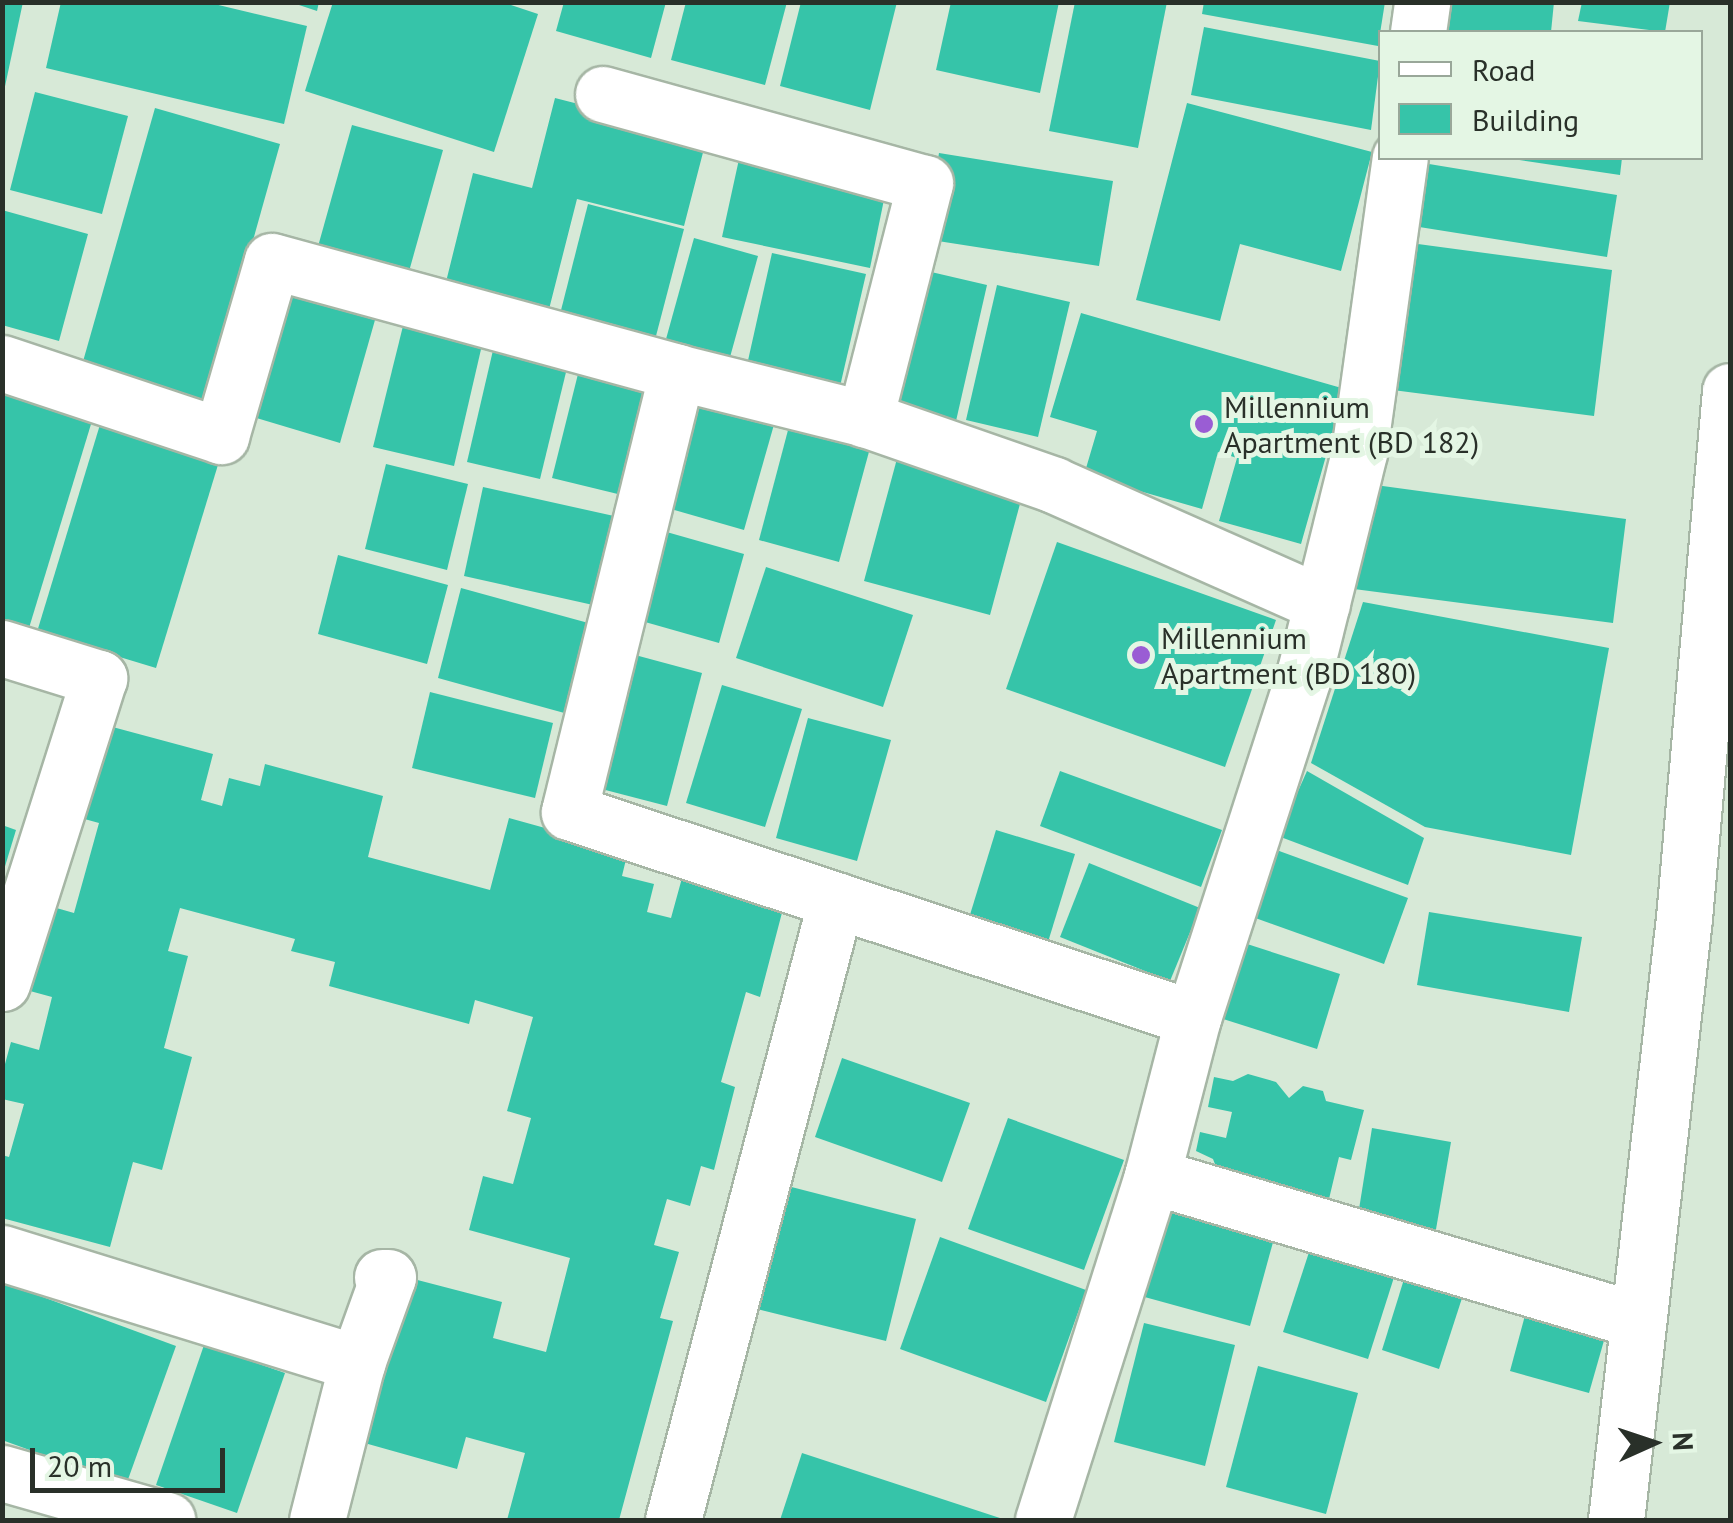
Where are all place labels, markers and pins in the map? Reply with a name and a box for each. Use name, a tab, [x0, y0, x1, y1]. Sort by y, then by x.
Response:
place label: Millennium Apartment (BD 182)	[1224, 389, 1479, 460]
marker: Millennium Apartment (BD 182)	[1193, 413, 1215, 435]
place label: Millennium Apartment (BD 180)	[1161, 620, 1416, 690]
marker: Millennium Apartment (BD 180)	[1130, 644, 1152, 666]

